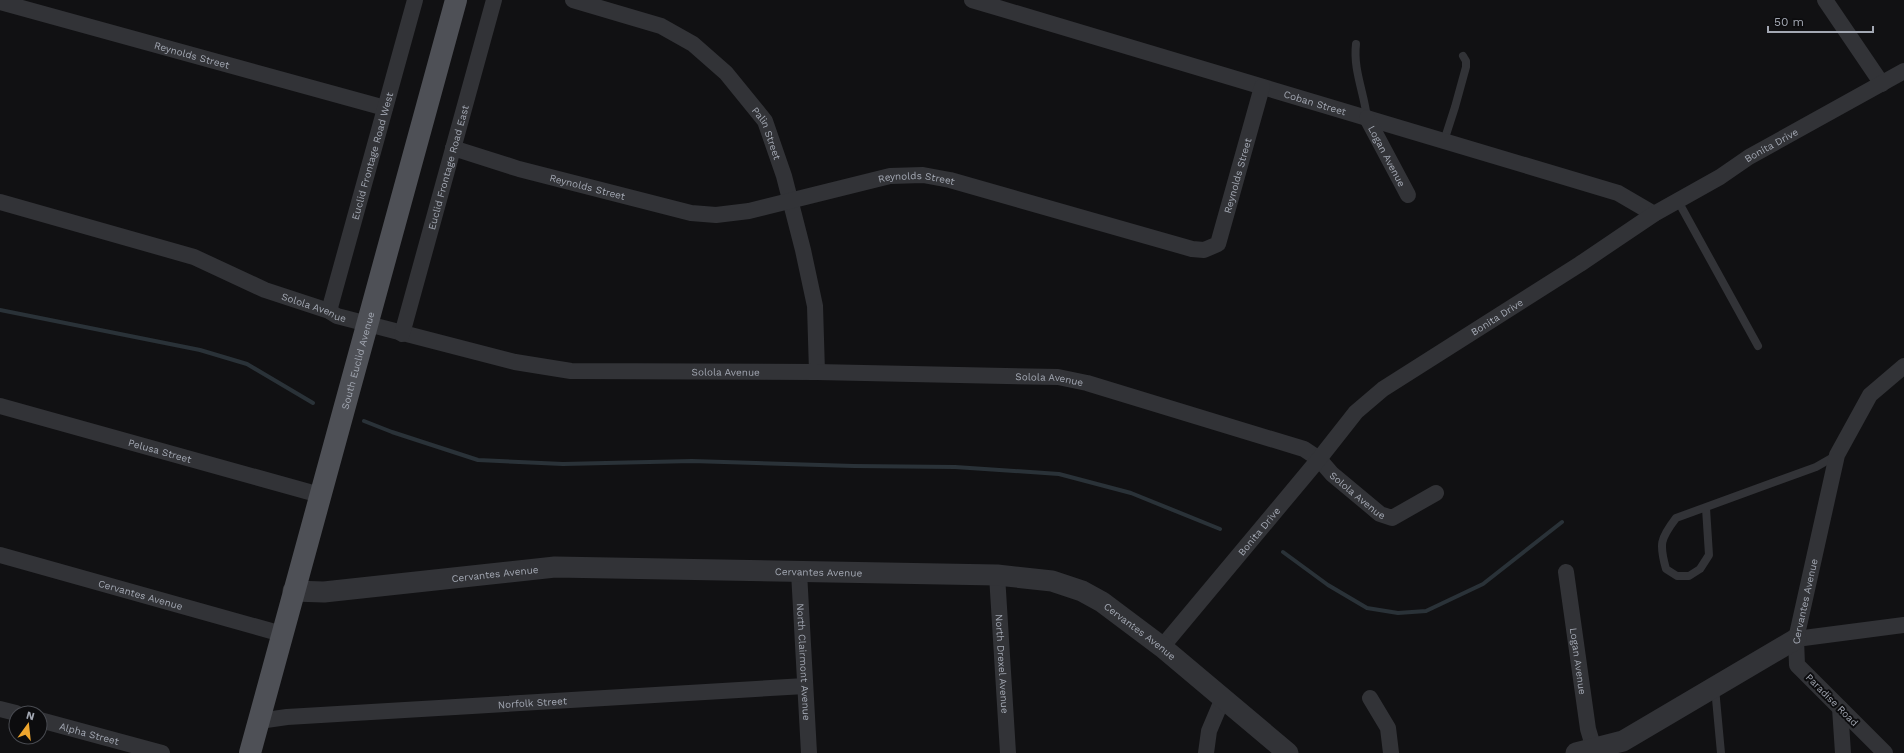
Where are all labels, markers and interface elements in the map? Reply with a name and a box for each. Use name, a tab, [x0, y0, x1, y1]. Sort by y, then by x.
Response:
scale bar	[1768, 8, 1873, 34]
text: 50 m	[1774, 15, 1804, 29]
street label: Reynolds Street	[153, 39, 231, 71]
street label: Coban Street	[1282, 88, 1348, 117]
street label: Euclid Frontage Road West	[349, 90, 395, 221]
street label: Euclid Frontage Road East	[426, 103, 471, 231]
street label: Palin Street	[750, 104, 784, 162]
street label: Logan Avenue	[1366, 124, 1408, 189]
street label: Bonita Drive	[1742, 125, 1800, 164]
street label: Reynolds Street	[1221, 136, 1253, 214]
street label: Reynolds Street	[877, 169, 957, 187]
street label: Reynolds Street	[549, 172, 627, 202]
street label: Solola Avenue	[280, 290, 348, 324]
street label: Bonita Drive	[1469, 296, 1525, 337]
street label: South Euclid Avenue	[339, 310, 376, 411]
street label: Solola Avenue	[691, 366, 760, 377]
street label: Solola Avenue	[1015, 371, 1085, 388]
street label: Pelusa Street	[127, 436, 194, 465]
street label: Solola Avenue	[1328, 469, 1387, 521]
street label: Bonita Drive	[1236, 505, 1282, 557]
street label: Cervantes Avenue	[1790, 557, 1819, 644]
street label: Cervantes Avenue	[451, 563, 539, 584]
street label: Cervantes Avenue	[775, 565, 863, 578]
street label: Cervantes Avenue	[97, 577, 184, 612]
street label: Cervantes Avenue	[1102, 600, 1178, 662]
street label: North Clairmont Avenue	[795, 603, 813, 721]
street label: North Drexel Avenue	[994, 614, 1011, 714]
street label: Logan Avenue	[1568, 627, 1589, 696]
street label: Paradise Road	[1804, 672, 1860, 728]
street label: Norfolk Street	[497, 695, 568, 710]
north arrow	[8, 705, 48, 745]
text: N	[25, 708, 36, 723]
street label: Alpha Street	[58, 720, 121, 747]

